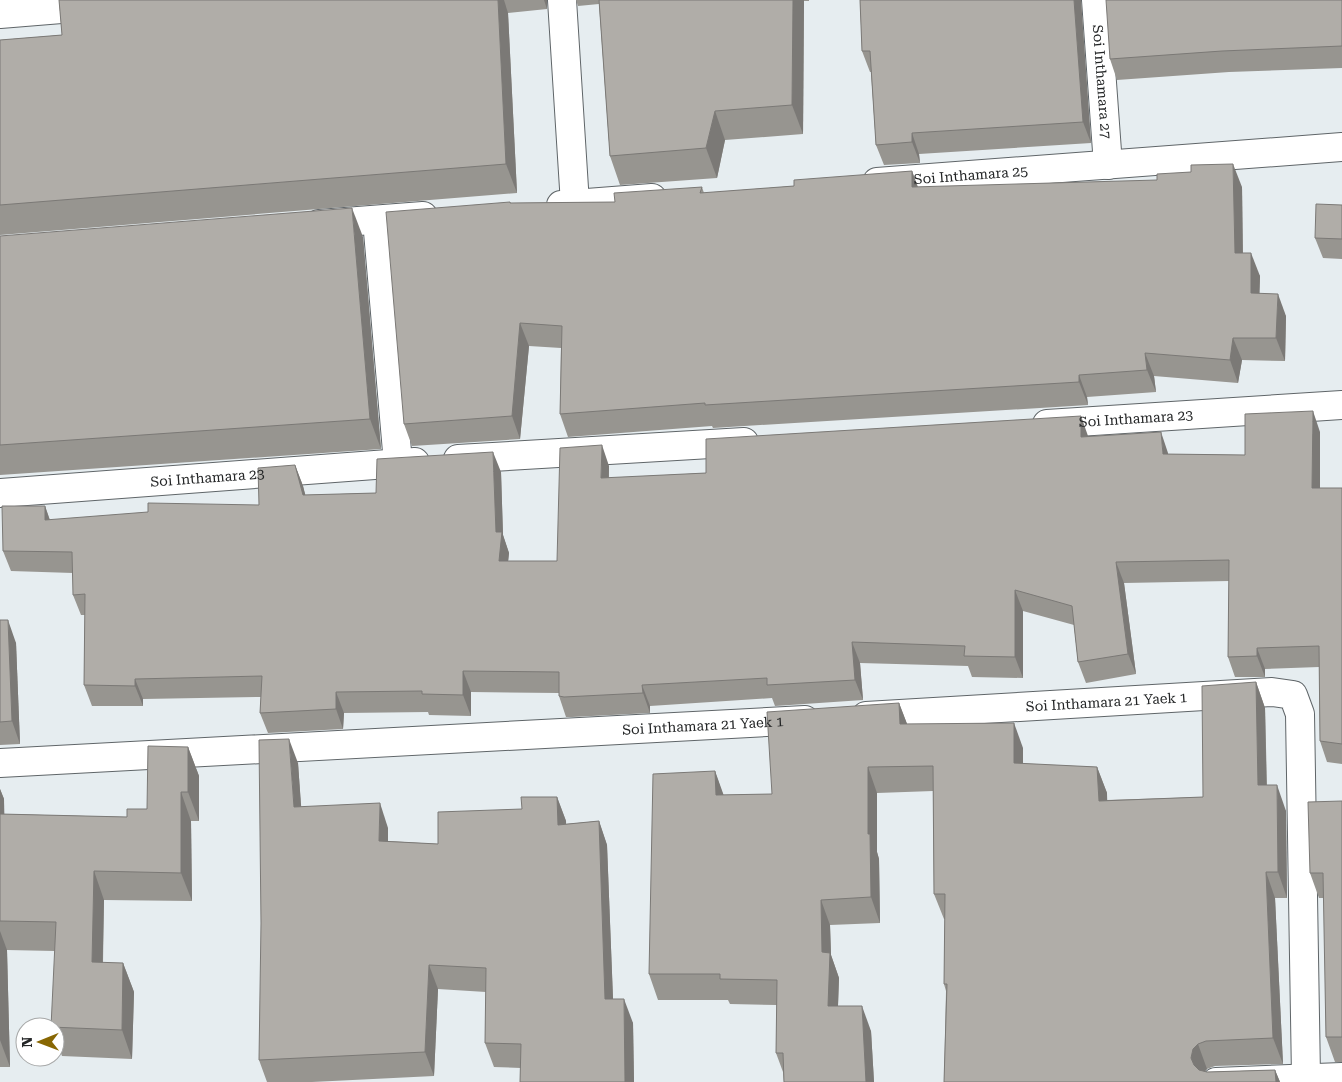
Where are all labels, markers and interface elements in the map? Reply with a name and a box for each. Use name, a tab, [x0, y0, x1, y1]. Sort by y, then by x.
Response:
street label: Soi Inthamara 27	[1090, 24, 1114, 140]
street label: Soi Inthamara 25	[913, 163, 1029, 187]
street label: Soi Inthamara 23	[1078, 407, 1194, 430]
street label: Soi Inthamara 23	[150, 465, 265, 490]
street label: Soi Inthamara 21 Yaek 1	[1025, 689, 1188, 715]
street label: Soi Inthamara 21 Yaek 1	[622, 713, 784, 738]
north arrow	[15, 1017, 65, 1067]
text: N	[19, 1036, 35, 1048]

